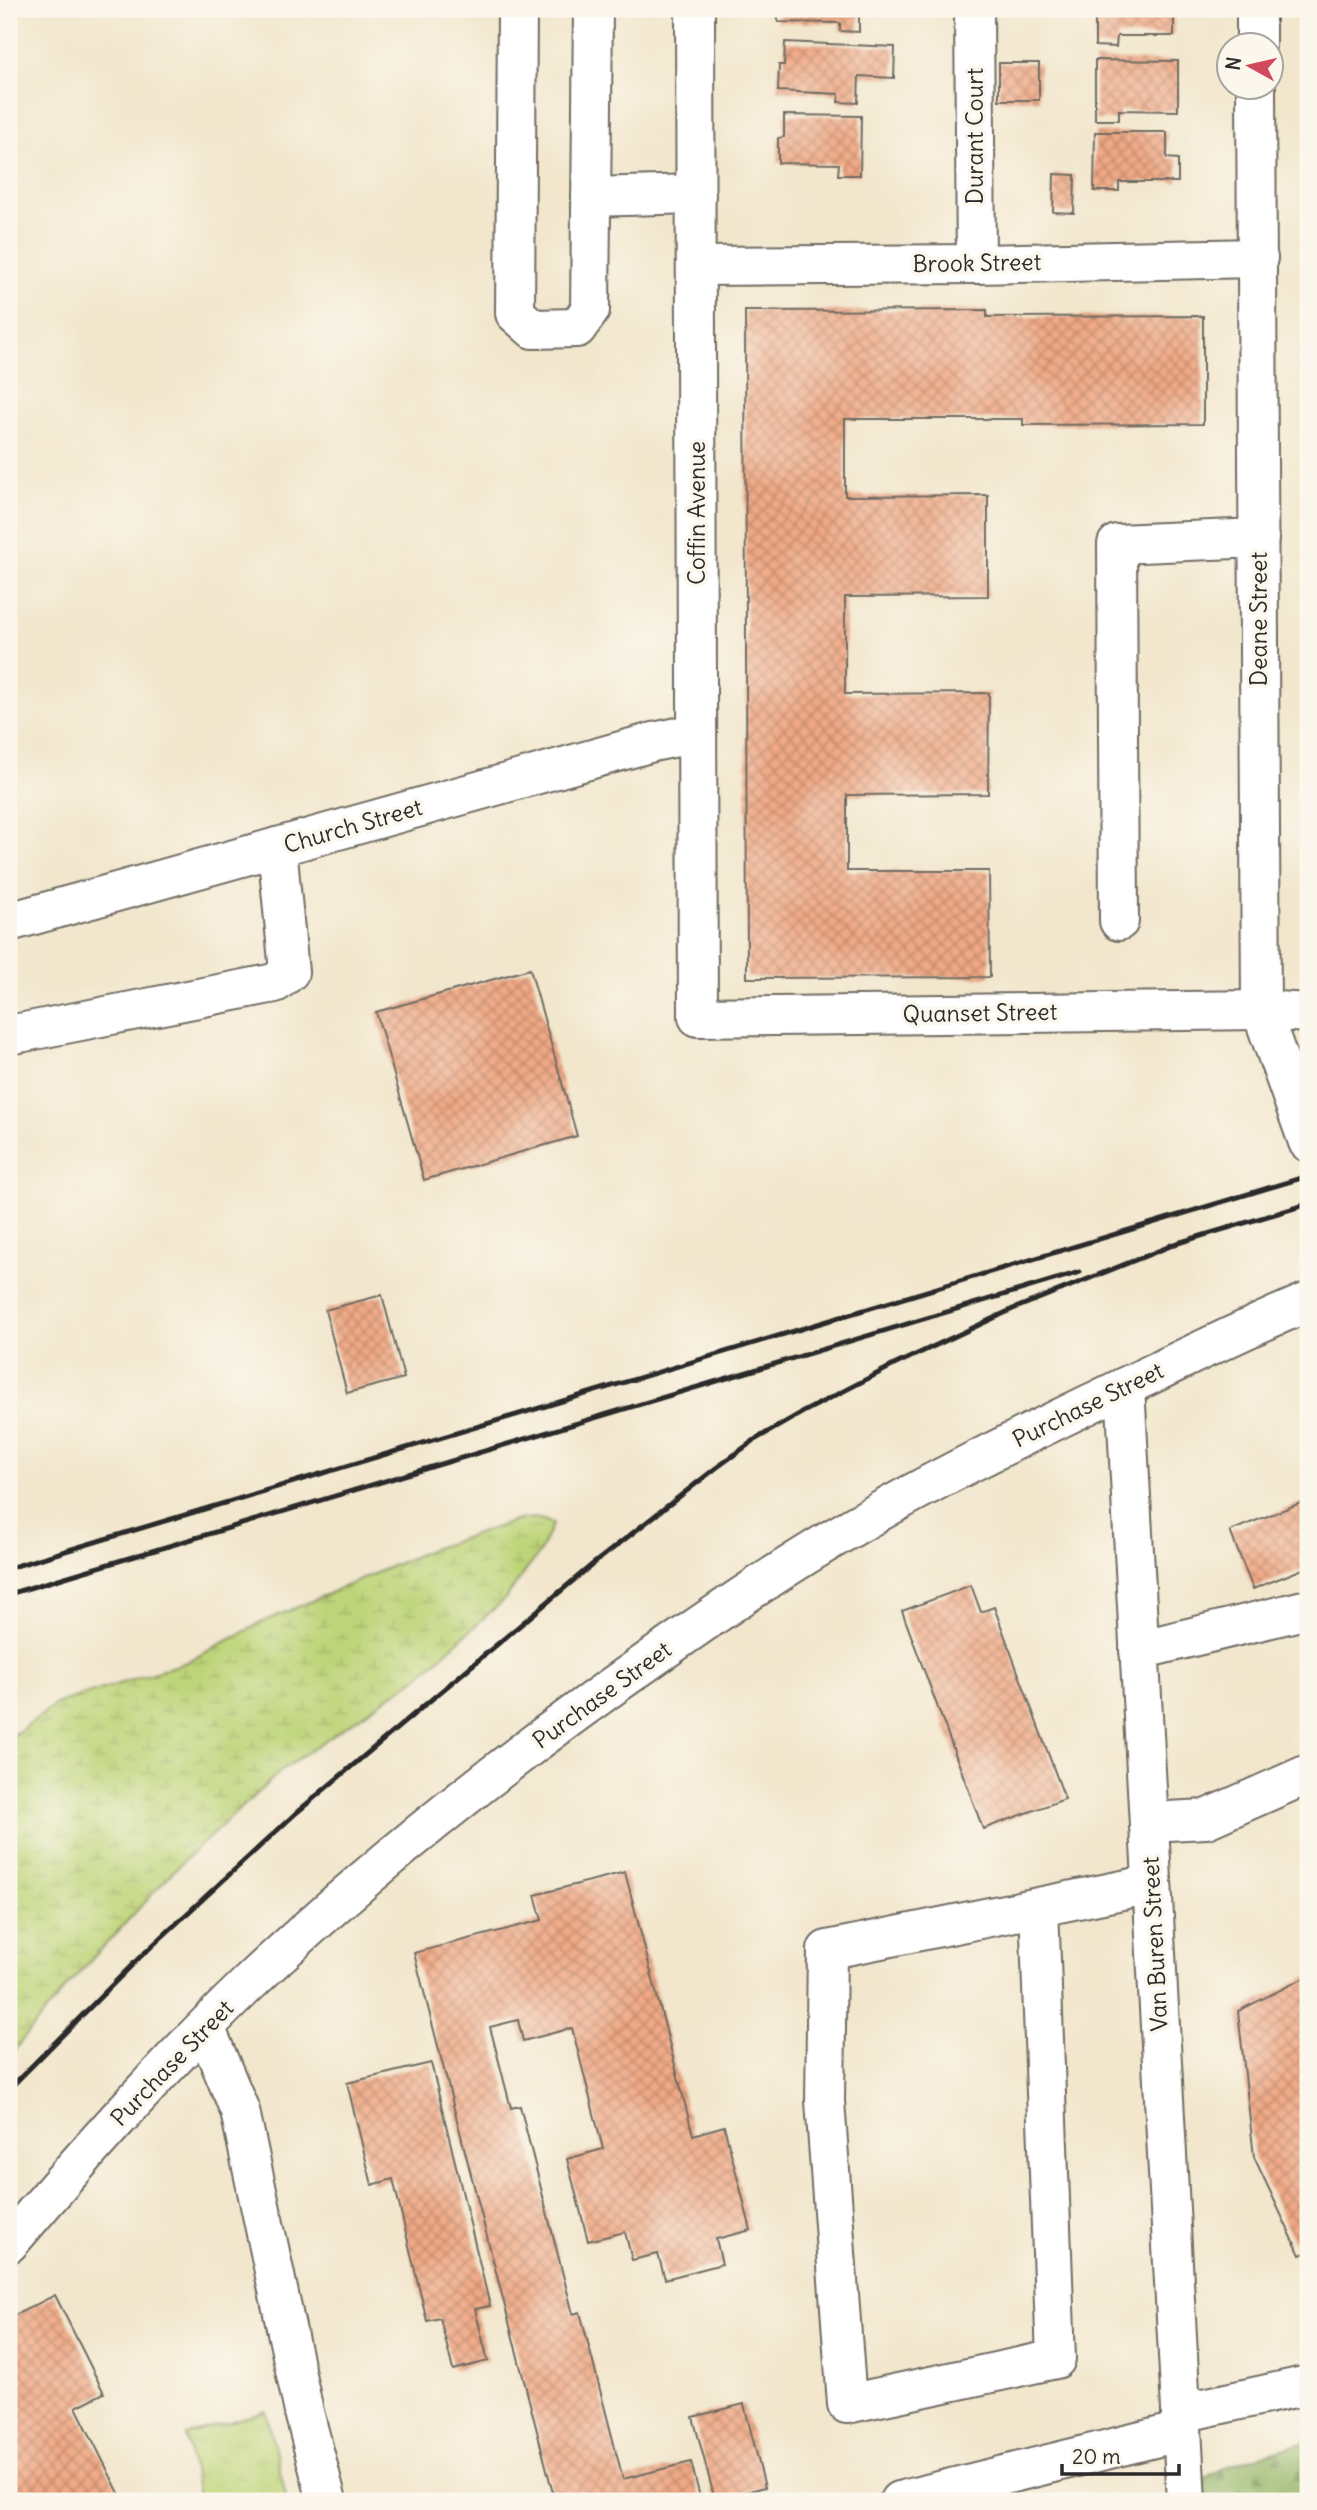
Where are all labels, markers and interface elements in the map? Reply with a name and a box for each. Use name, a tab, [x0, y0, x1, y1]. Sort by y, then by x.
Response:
north arrow	[1216, 32, 1286, 102]
text: N	[1220, 55, 1246, 72]
street label: Durant Court	[960, 67, 989, 204]
street label: Brook Street	[912, 247, 1042, 278]
street label: Coffin Avenue	[682, 441, 711, 585]
street label: Deane Street	[1244, 552, 1273, 686]
street label: Church Street	[280, 792, 426, 859]
street label: Quanset Street	[902, 997, 1058, 1028]
street label: Purchase Street	[1008, 1355, 1168, 1454]
street label: Purchase Street	[527, 1634, 677, 1755]
street label: Van Buren Street	[1135, 1856, 1174, 2032]
street label: Purchase Street	[104, 1993, 239, 2132]
scale bar	[1062, 2433, 1179, 2477]
text: 20 m	[1072, 2443, 1121, 2470]

